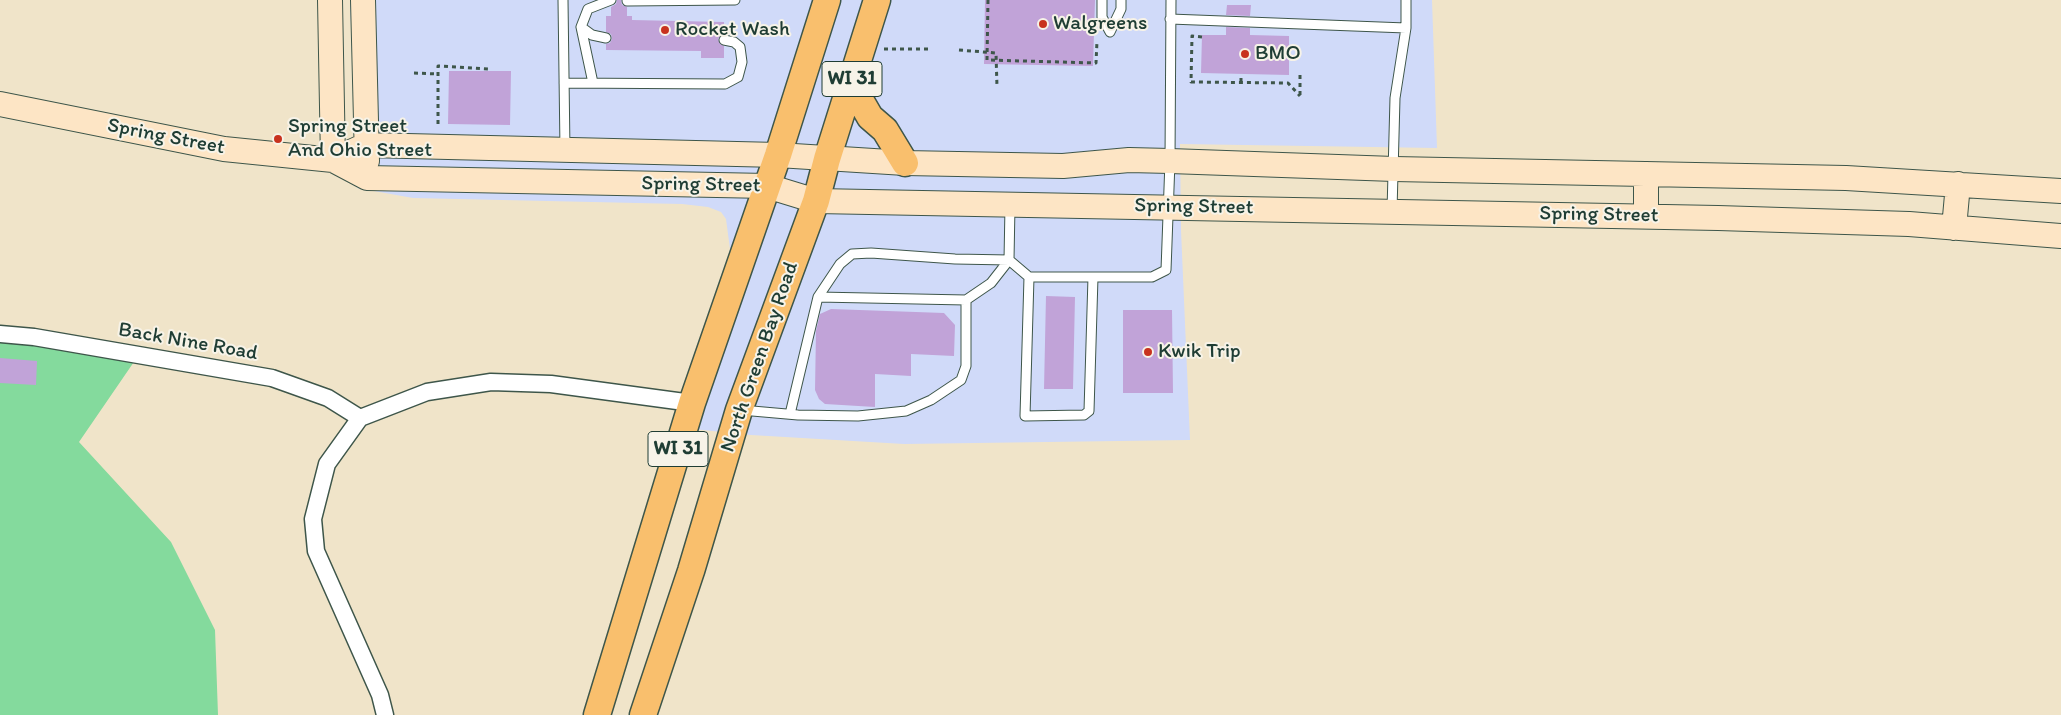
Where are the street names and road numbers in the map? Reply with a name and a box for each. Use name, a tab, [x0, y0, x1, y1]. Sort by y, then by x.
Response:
road number: WI 31	[822, 62, 882, 96]
street label: Spring Street	[105, 113, 227, 161]
street label: Spring Street	[641, 171, 761, 199]
street label: Spring Street	[1134, 193, 1254, 221]
street label: Spring Street	[1539, 201, 1659, 229]
street label: North Green Bay Road	[716, 258, 804, 456]
street label: Back Nine Road	[116, 317, 260, 367]
road number: WI 31	[648, 432, 708, 466]

